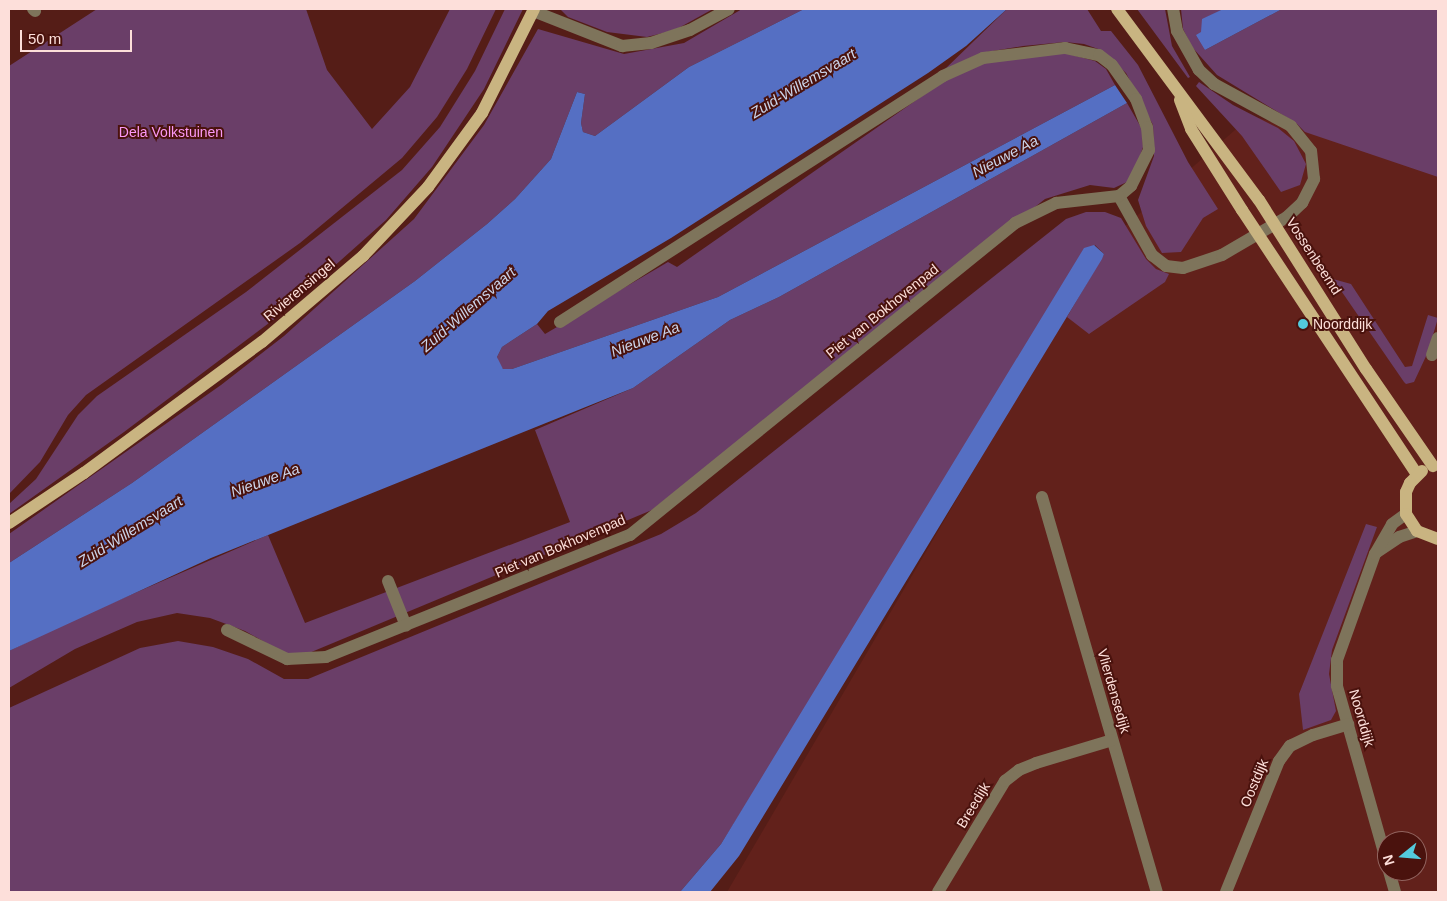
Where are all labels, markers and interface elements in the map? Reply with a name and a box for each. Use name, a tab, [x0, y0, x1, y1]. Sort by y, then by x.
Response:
scale bar	[22, 20, 135, 52]
text: 50 m	[28, 30, 61, 47]
water label: Zuid-Willemsvaart	[747, 44, 859, 122]
park label: Dela Volkstuinen	[119, 124, 223, 140]
water label: Nieuwe Aa	[969, 131, 1041, 181]
street label: Vossenbeemd	[1283, 214, 1345, 298]
street label: Rivierensingel	[260, 255, 338, 325]
street label: Piet van Bokhovenpad	[822, 260, 942, 362]
water label: Zuid-Willemsvaart	[417, 263, 519, 355]
place label: Noorddijk	[1313, 316, 1372, 332]
water label: Nieuwe Aa	[608, 318, 682, 360]
marker: Noorddijk	[1297, 318, 1309, 330]
water label: Nieuwe Aa	[228, 459, 302, 501]
water label: Zuid-Willemsvaart	[74, 492, 186, 570]
street label: Piet van Bokhovenpad	[492, 511, 628, 581]
street label: Vlierdensedijk	[1094, 647, 1134, 735]
street label: Noorddijk	[1346, 687, 1378, 749]
street label: Oostdijk	[1236, 756, 1272, 810]
street label: Breedijk	[953, 779, 993, 831]
north arrow	[1377, 831, 1427, 881]
text: N	[1379, 853, 1398, 867]

